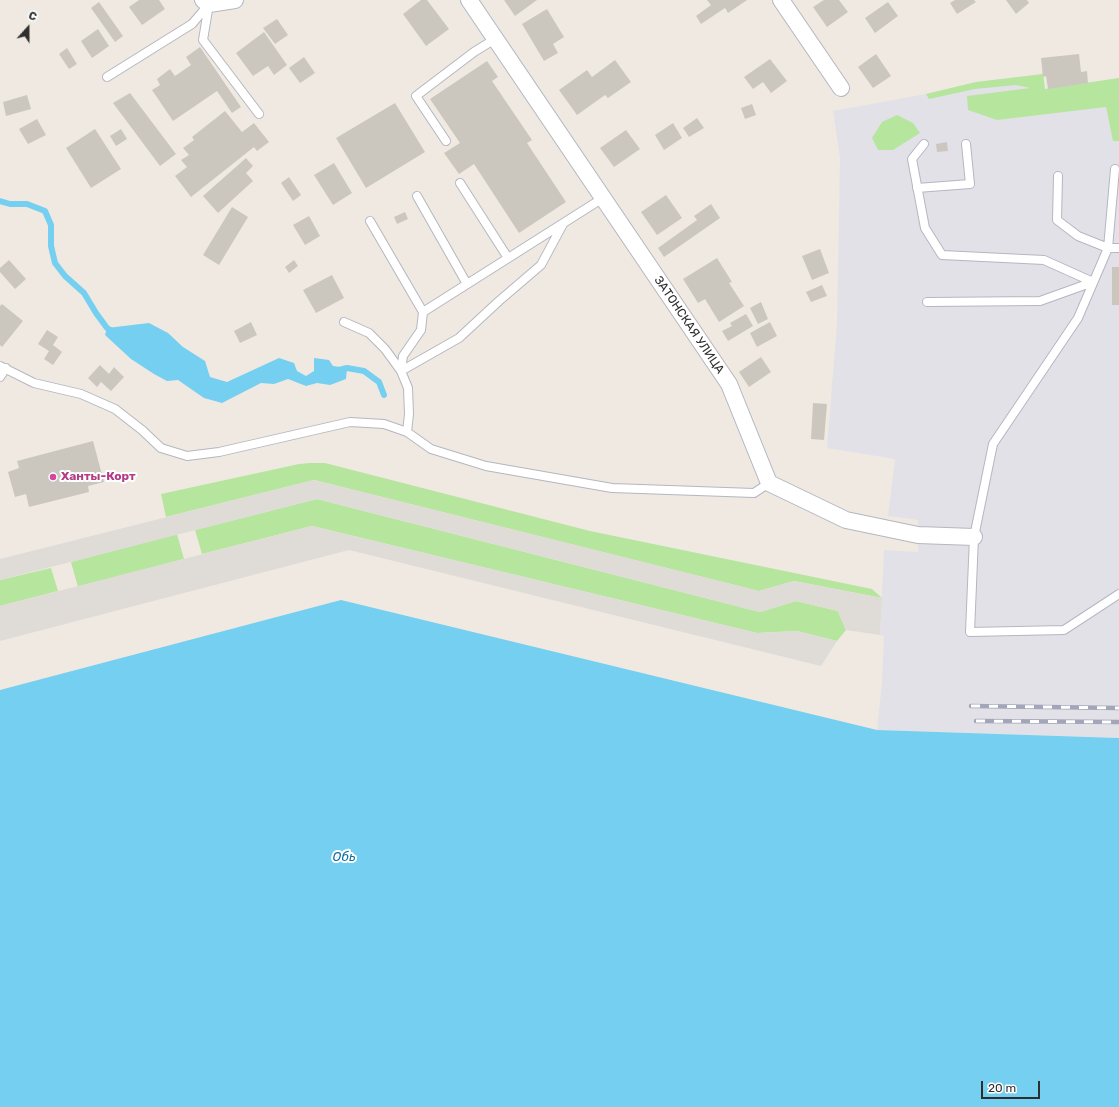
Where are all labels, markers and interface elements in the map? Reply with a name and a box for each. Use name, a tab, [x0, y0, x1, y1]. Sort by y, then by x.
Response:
north arrow	[8, 8, 48, 48]
text: С	[27, 9, 38, 24]
street label: ЗАТОНСКАЯ УЛИЦА	[651, 273, 727, 377]
place label: Ханты-Корт	[61, 470, 136, 484]
marker: Ханты-Корт	[48, 472, 58, 482]
water label: Обь	[333, 849, 355, 865]
scale bar	[983, 1073, 1042, 1099]
text: 20 m	[988, 1081, 1016, 1095]

